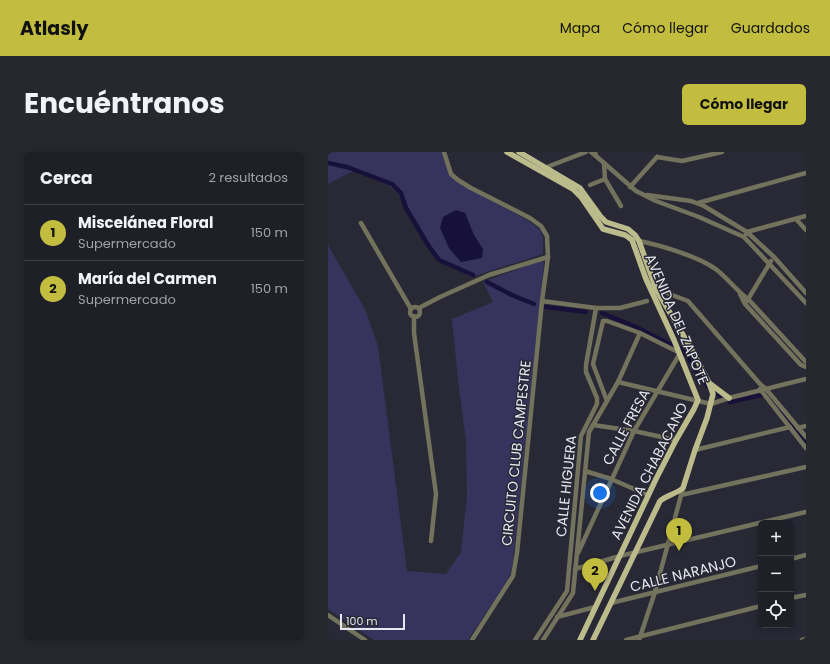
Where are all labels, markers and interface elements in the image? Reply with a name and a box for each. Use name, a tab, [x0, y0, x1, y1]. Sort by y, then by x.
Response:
text: Atlasly	[20, 15, 88, 42]
text: Mapa	[560, 18, 600, 38]
text: Cómo llegar	[622, 18, 709, 38]
text: Guardados	[731, 18, 810, 38]
text: Encuéntranos	[24, 84, 225, 123]
button: Cómo llegar	[682, 84, 806, 125]
text: Cerca	[40, 166, 93, 190]
text: 2 resultados	[208, 168, 288, 187]
text: Miscelánea Floral	[78, 212, 213, 233]
text: 1	[51, 223, 55, 242]
text: 150 m	[251, 223, 288, 242]
text: Supermercado	[78, 234, 176, 253]
street label: AVENIDA DEL ZAPOTE	[640, 251, 714, 387]
text: María del Carmen	[78, 268, 217, 289]
text: 2	[49, 279, 57, 298]
text: 150 m	[251, 279, 288, 298]
text: Supermercado	[78, 290, 176, 309]
street label: CIRCUITO CLUB CAMPESTRE	[496, 359, 536, 547]
street label: CALLE FRESA	[598, 385, 654, 469]
street label: AVENIDA CHABACANO	[606, 399, 692, 543]
street label: CALLE HIGUERA	[551, 434, 581, 538]
your location	[590, 483, 610, 503]
pin: 1	[666, 518, 692, 551]
map controls	[758, 520, 794, 628]
button: +	[758, 520, 794, 556]
street label: CALLE NARANJO	[628, 551, 738, 597]
button: −	[758, 556, 794, 592]
pin: 2	[582, 558, 608, 591]
button: locate	[758, 592, 794, 628]
scale bar	[340, 612, 405, 631]
text: 100 m	[346, 613, 378, 629]

